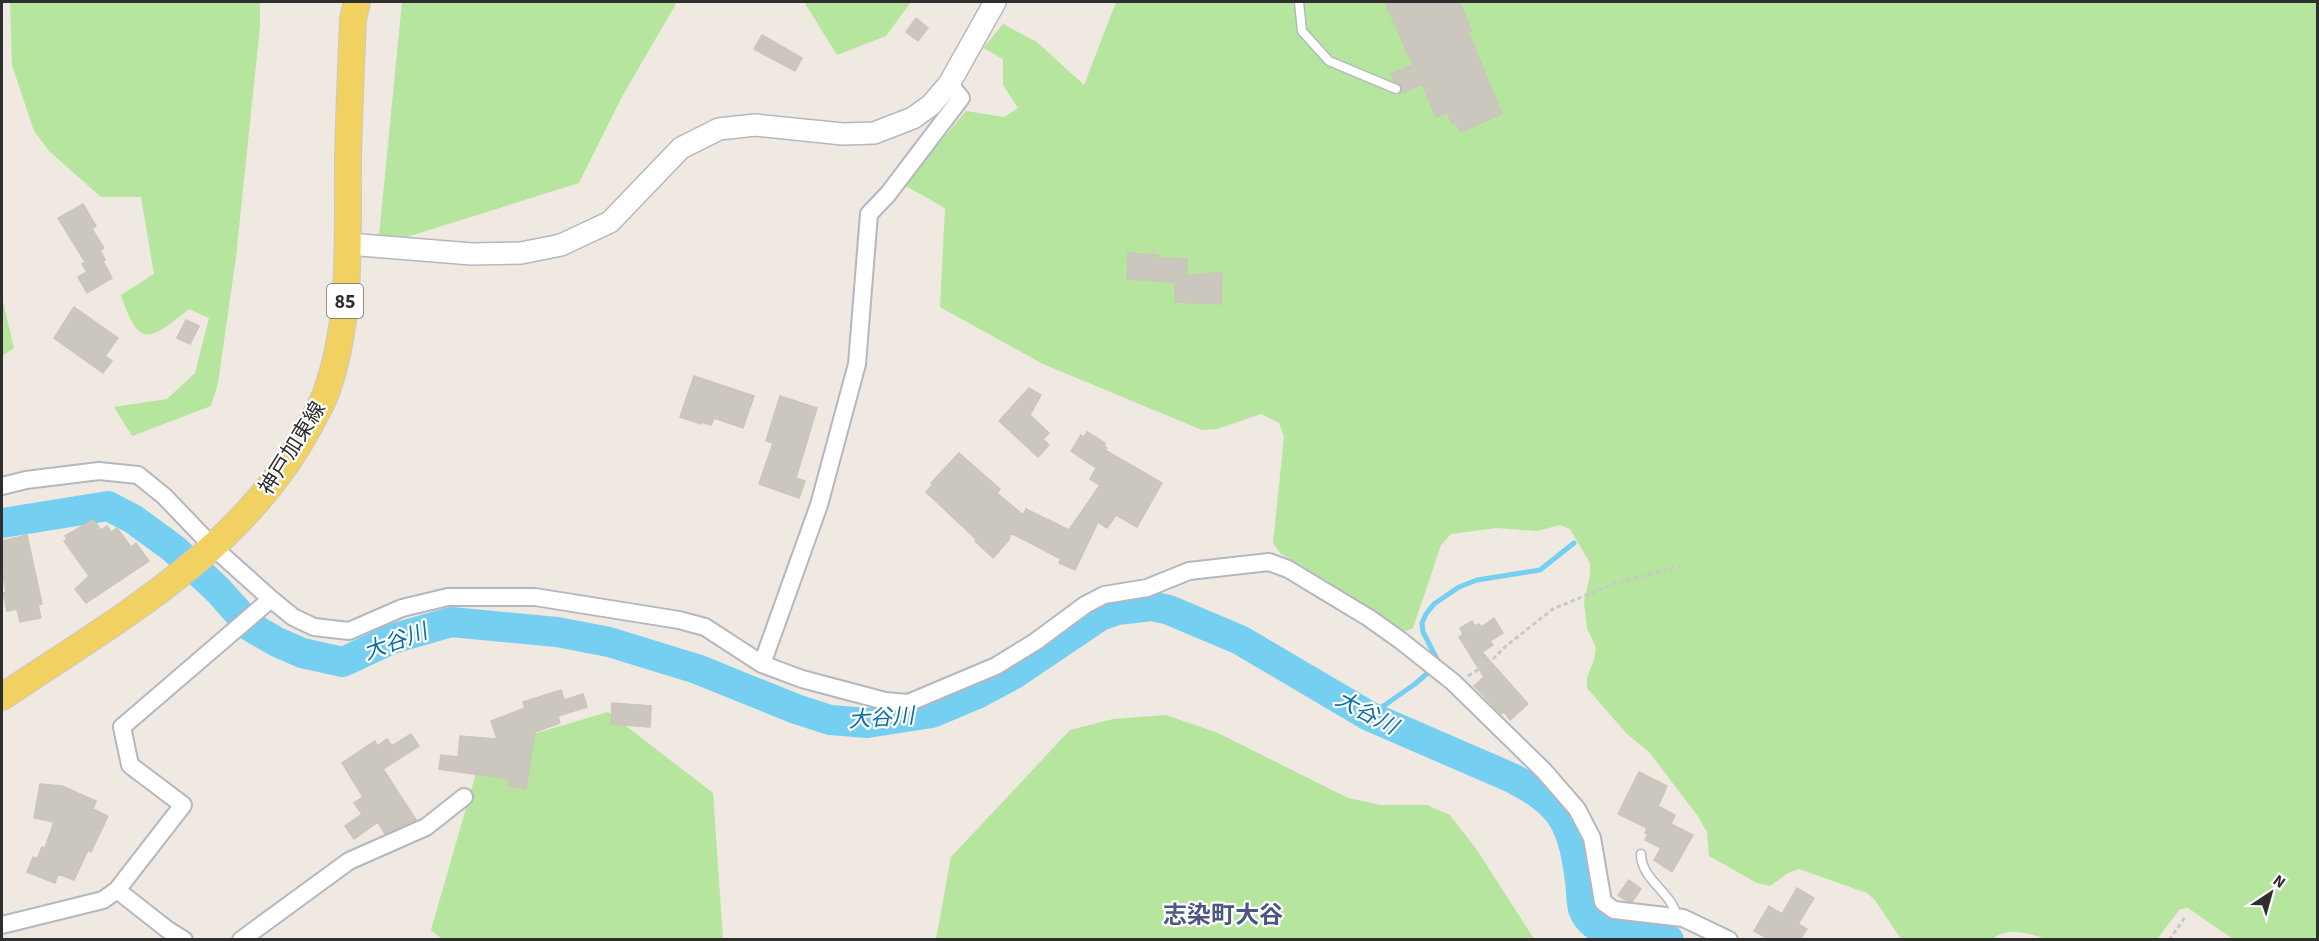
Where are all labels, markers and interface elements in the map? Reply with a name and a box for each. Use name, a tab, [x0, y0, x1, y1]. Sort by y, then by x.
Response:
road number: 85	[327, 284, 363, 318]
street label: 神戸加東線	[251, 396, 333, 500]
water label: 大谷川	[359, 615, 434, 668]
water label: 大谷川	[1330, 683, 1405, 743]
water label: 大谷川	[847, 700, 917, 736]
north arrow	[2241, 863, 2301, 923]
text: N	[2268, 870, 2290, 894]
district label: 志染町大谷	[1163, 898, 1283, 933]

